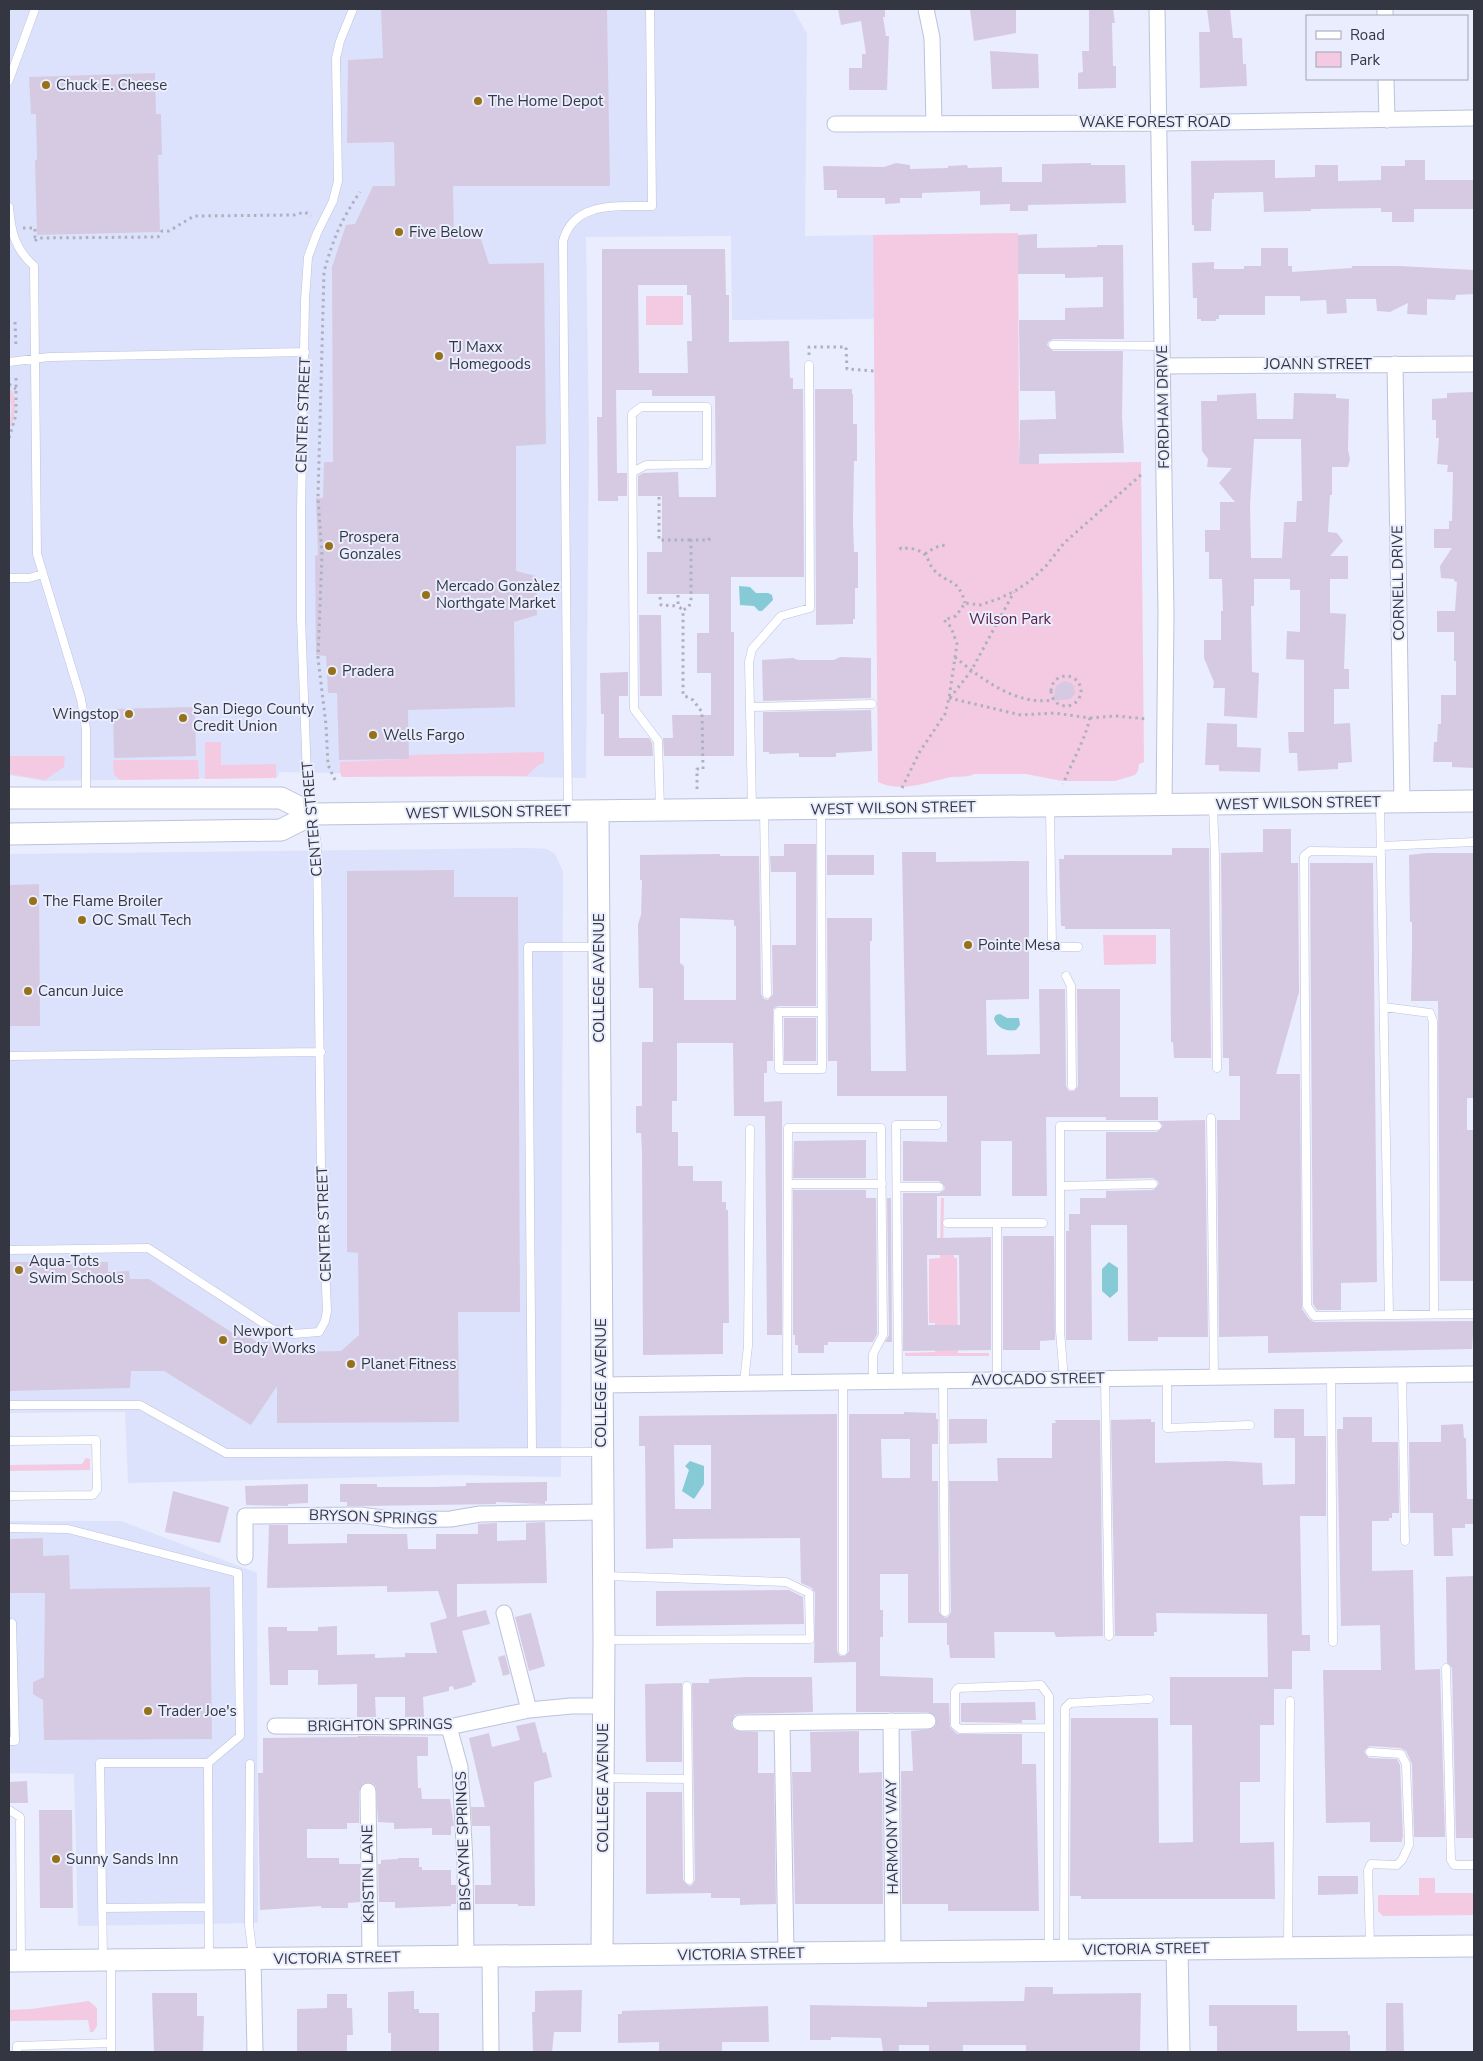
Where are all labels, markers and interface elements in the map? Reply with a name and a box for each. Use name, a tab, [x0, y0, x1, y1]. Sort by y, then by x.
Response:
legend	[1306, 15, 1468, 80]
text: Road	[1350, 25, 1385, 45]
text: Park	[1350, 50, 1380, 70]
place label: Chuck E. Cheese	[56, 75, 167, 95]
marker: Chuck E. Cheese	[40, 79, 52, 91]
place label: The Home Depot	[488, 91, 604, 111]
marker: The Home Depot	[472, 95, 484, 107]
street label: WAKE FOREST ROAD	[1079, 112, 1231, 132]
place label: Five Below	[409, 222, 484, 242]
marker: Five Below	[393, 226, 405, 238]
place label: TJ Maxx Homegoods	[449, 337, 531, 374]
street label: FORDHAM DRIVE	[1152, 345, 1174, 469]
marker: TJ Maxx Homegoods	[433, 350, 445, 362]
street label: JOANN STREET	[1263, 354, 1372, 374]
street label: CENTER STREET	[291, 357, 315, 473]
street label: CORNELL DRIVE	[1387, 525, 1409, 641]
place label: Prospera Gonzales	[339, 527, 401, 564]
marker: Prospera Gonzales	[323, 540, 335, 552]
place label: Mercado Gonzàlez Northgate Market	[436, 576, 560, 613]
marker: Mercado Gonzàlez Northgate Market	[420, 589, 432, 601]
park label: Wilson Park	[969, 609, 1052, 629]
place label: Pradera	[342, 661, 395, 681]
marker: Pradera	[326, 665, 338, 677]
place label: San Diego County Credit Union	[193, 699, 314, 736]
place label: Wingstop	[52, 704, 119, 724]
marker: Wingstop	[123, 708, 135, 720]
marker: San Diego County Credit Union	[177, 712, 189, 724]
place label: Wells Fargo	[383, 725, 465, 745]
marker: Wells Fargo	[367, 729, 379, 741]
street label: CENTER STREET	[297, 760, 327, 878]
street label: WEST WILSON STREET	[1215, 792, 1381, 814]
street label: WEST WILSON STREET	[810, 797, 976, 819]
street label: WEST WILSON STREET	[405, 801, 571, 823]
place label: The Flame Broiler	[43, 891, 163, 911]
marker: The Flame Broiler	[27, 895, 39, 907]
place label: OC Small Tech	[92, 910, 192, 930]
street label: COLLEGE AVENUE	[589, 913, 609, 1043]
marker: OC Small Tech	[76, 914, 88, 926]
place label: Pointe Mesa	[978, 935, 1060, 955]
marker: Pointe Mesa	[962, 939, 974, 951]
place label: Cancun Juice	[38, 981, 124, 1001]
marker: Cancun Juice	[22, 985, 34, 997]
street label: CENTER STREET	[312, 1166, 336, 1282]
place label: Aqua-Tots Swim Schools	[29, 1251, 124, 1288]
marker: Aqua-Tots Swim Schools	[13, 1264, 25, 1276]
street label: COLLEGE AVENUE	[591, 1318, 611, 1448]
place label: Newport Body Works	[233, 1321, 316, 1358]
marker: Newport Body Works	[217, 1334, 229, 1346]
place label: Planet Fitness	[361, 1354, 456, 1374]
marker: Planet Fitness	[345, 1358, 357, 1370]
street label: AVOCADO STREET	[971, 1368, 1105, 1390]
street label: BRYSON SPRINGS	[309, 1505, 437, 1529]
place label: Trader Joe's	[158, 1701, 237, 1721]
marker: Trader Joe's	[142, 1705, 154, 1717]
street label: BRIGHTON SPRINGS	[307, 1714, 453, 1736]
street label: COLLEGE AVENUE	[593, 1723, 613, 1853]
street label: BISCAYNE SPRINGS	[451, 1771, 475, 1911]
street label: HARMONY WAY	[881, 1778, 903, 1895]
street label: KRISTIN LANE	[357, 1824, 379, 1924]
place label: Sunny Sands Inn	[66, 1849, 179, 1869]
marker: Sunny Sands Inn	[50, 1853, 62, 1865]
street label: VICTORIA STREET	[1081, 1938, 1210, 1960]
street label: VICTORIA STREET	[676, 1943, 805, 1965]
street label: VICTORIA STREET	[272, 1947, 401, 1969]

